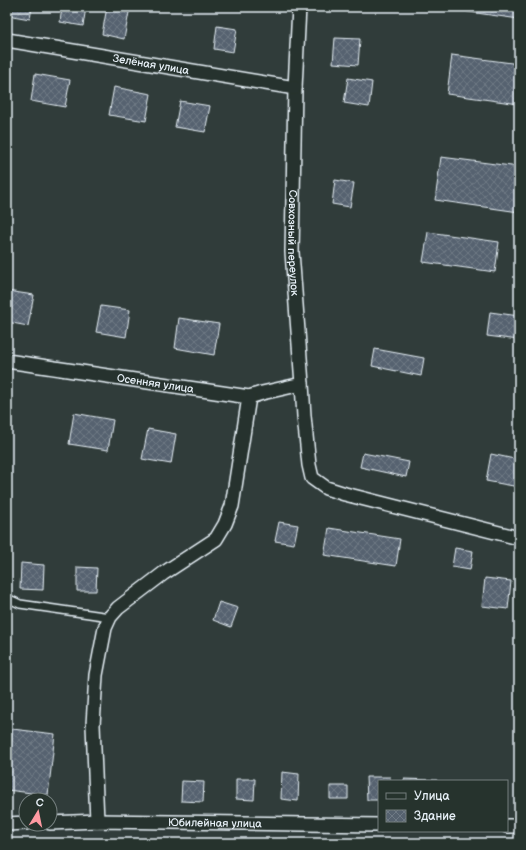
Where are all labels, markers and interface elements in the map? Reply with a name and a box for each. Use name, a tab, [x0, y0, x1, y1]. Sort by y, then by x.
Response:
street label: Зелёная улица	[112, 52, 191, 77]
street label: Совхозный переулок	[285, 190, 301, 296]
street label: Осенняя улица	[116, 371, 195, 396]
legend	[378, 780, 508, 832]
text: Улица	[414, 789, 450, 804]
north arrow	[18, 792, 58, 832]
text: С	[35, 796, 45, 810]
text: Здание	[414, 809, 456, 824]
street label: Юбилейная улица	[168, 816, 262, 830]

